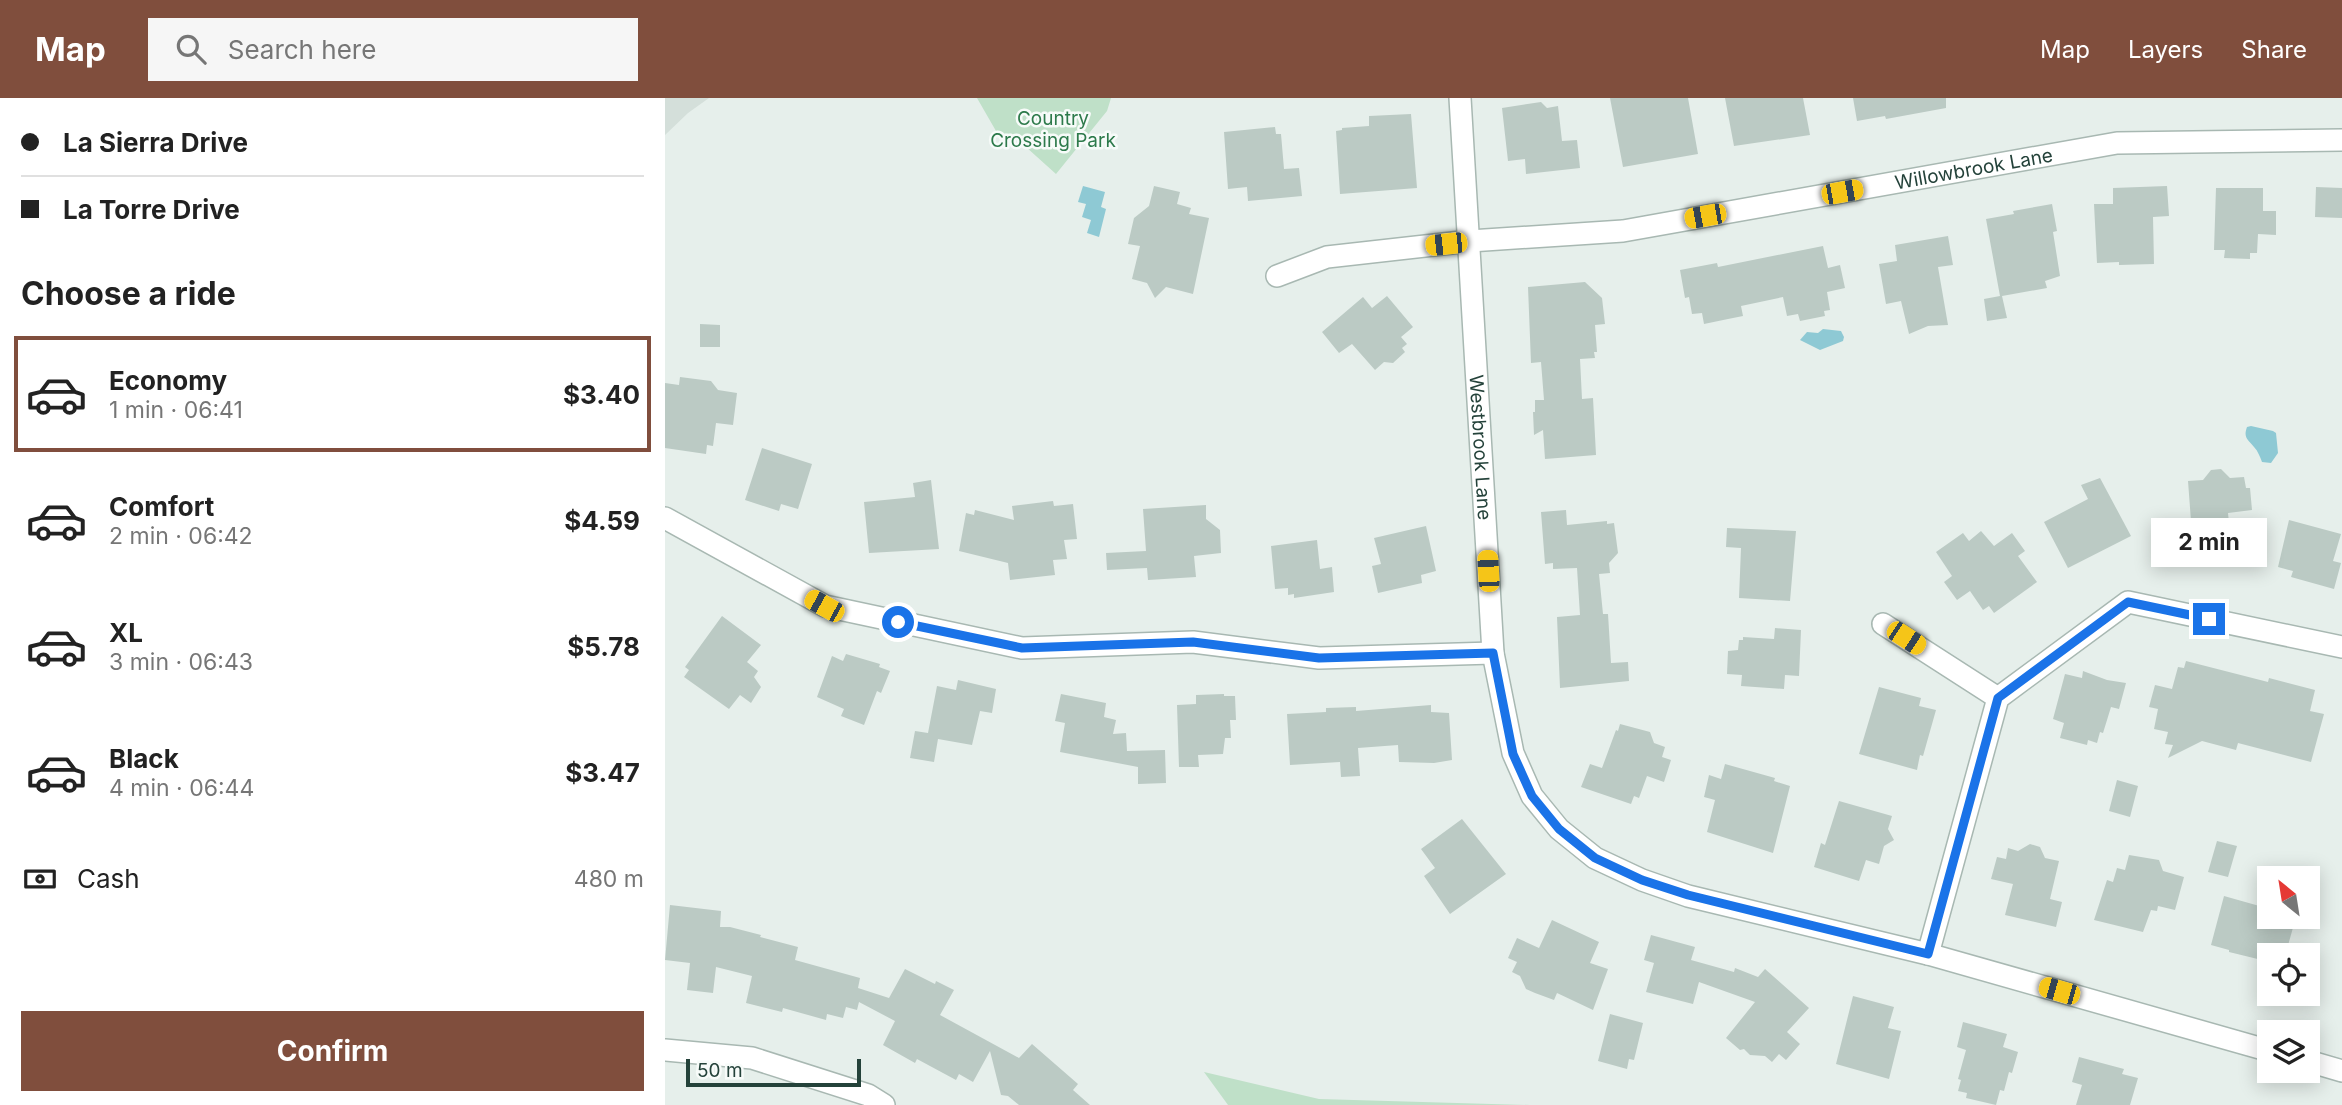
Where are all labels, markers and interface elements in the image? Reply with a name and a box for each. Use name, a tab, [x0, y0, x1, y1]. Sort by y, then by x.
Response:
search box	[148, 18, 638, 81]
text: Map	[35, 29, 106, 69]
icon: search	[172, 30, 210, 68]
text: Search here	[228, 34, 376, 65]
text: Map	[2040, 35, 2090, 64]
text: Layers	[2128, 35, 2203, 64]
text: Share	[2241, 35, 2307, 64]
park label: Country Crossing Park	[990, 107, 1116, 152]
text: La Sierra Drive	[63, 127, 248, 158]
street label: Willowbrook Lane	[1893, 143, 2055, 194]
car	[1820, 178, 1865, 206]
text: La Torre Drive	[63, 194, 240, 225]
car	[1683, 202, 1728, 230]
car	[1425, 231, 1468, 257]
text: Choose a ride	[21, 274, 236, 313]
icon: car	[25, 363, 88, 426]
text: Economy	[109, 365, 227, 396]
street label: Westbrook Lane	[1465, 374, 1497, 521]
text: $3.40	[563, 379, 640, 410]
text: 1 min · 06:41	[109, 396, 243, 424]
icon: car	[25, 489, 88, 552]
text: Comfort	[109, 491, 214, 522]
text: $4.59	[564, 505, 640, 536]
callout: 2 min	[2151, 518, 2267, 566]
text: 2 min · 06:42	[109, 522, 253, 550]
text: 2 min	[2178, 528, 2240, 556]
car	[1477, 549, 1500, 593]
car	[801, 587, 848, 625]
route end	[2193, 603, 2225, 635]
route start	[882, 606, 914, 638]
icon: car	[25, 615, 88, 678]
text: XL	[109, 617, 143, 648]
car	[1883, 618, 1930, 658]
text: $5.78	[567, 631, 640, 662]
text: 3 min · 06:43	[109, 648, 253, 676]
icon: car	[25, 741, 88, 804]
text: Black	[109, 743, 179, 774]
text: $3.47	[565, 757, 640, 788]
text: 4 min · 06:44	[109, 774, 254, 802]
icon: cash	[21, 860, 59, 898]
text: Cash	[77, 863, 140, 894]
text: 480 m	[574, 865, 644, 893]
north arrow	[2257, 866, 2321, 929]
map controls	[2257, 866, 2320, 1083]
button: locate	[2257, 943, 2320, 1006]
car	[2036, 975, 2083, 1007]
button: Confirm	[21, 1011, 644, 1091]
button: layers	[2257, 1020, 2320, 1083]
scale bar	[686, 1056, 861, 1088]
text: 50 m	[697, 1059, 743, 1082]

